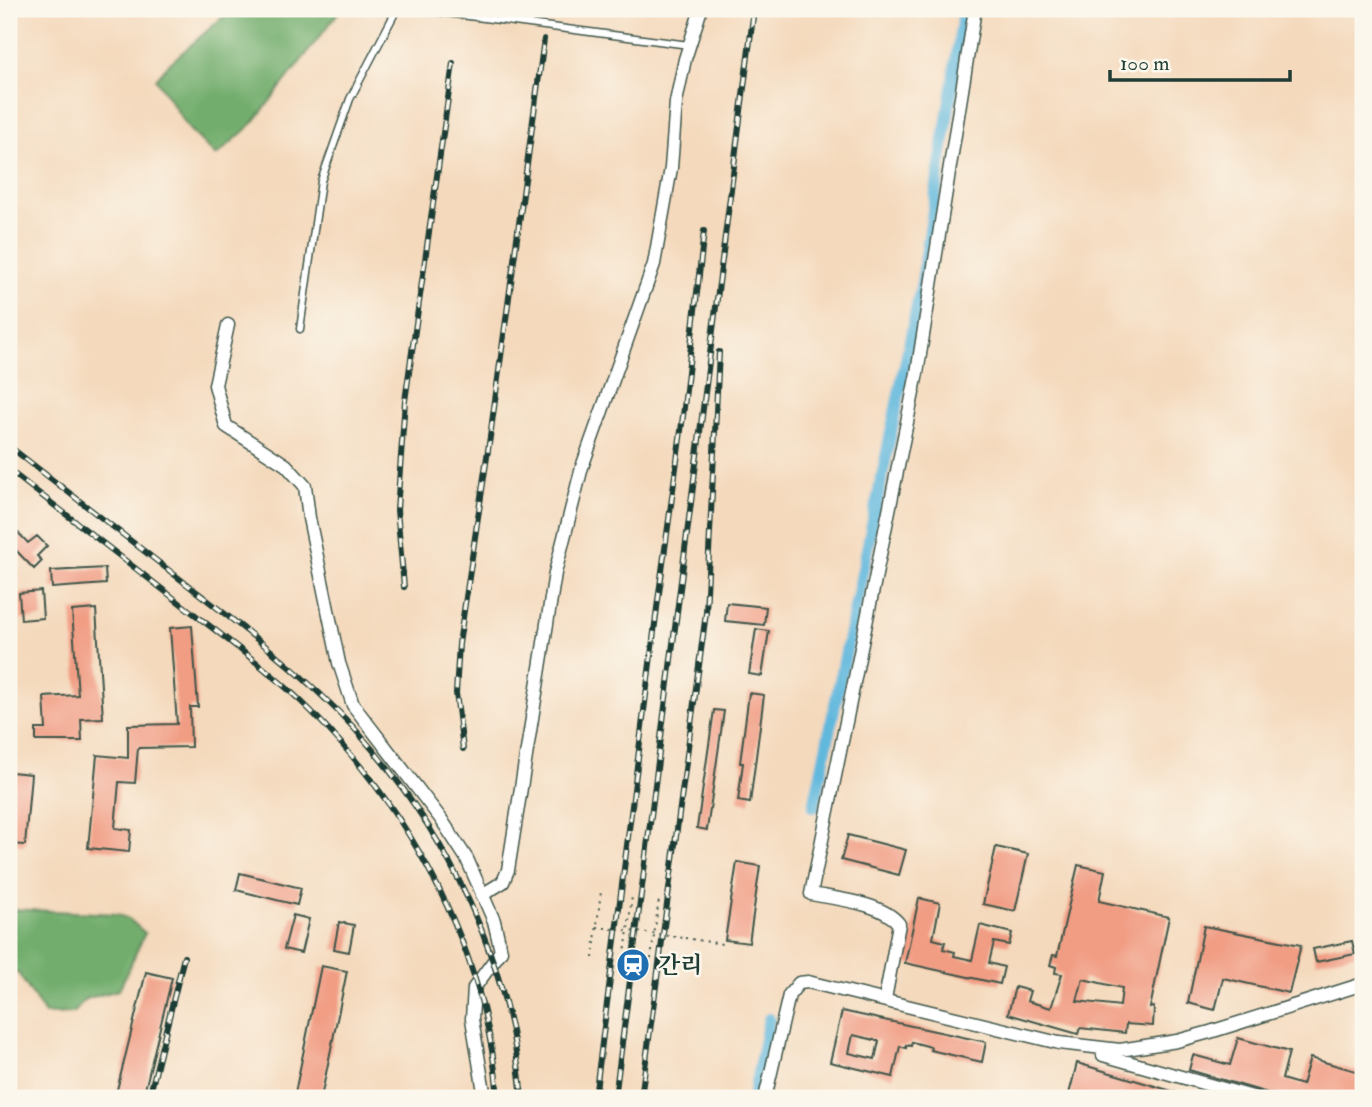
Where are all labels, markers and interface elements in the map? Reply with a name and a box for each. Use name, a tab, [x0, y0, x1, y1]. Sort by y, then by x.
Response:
scale bar	[1110, 38, 1290, 82]
text: 100 m	[1120, 50, 1170, 77]
station icon: 간리	[614, 946, 652, 984]
place label: 간리	[658, 951, 702, 980]

